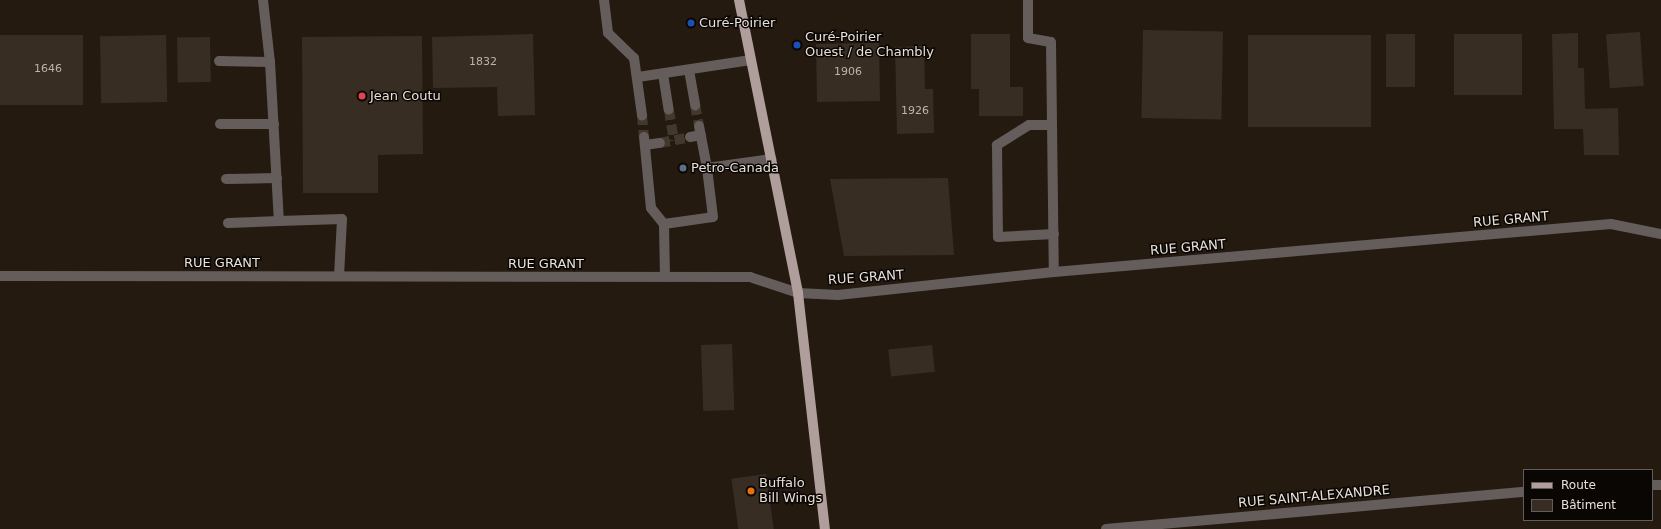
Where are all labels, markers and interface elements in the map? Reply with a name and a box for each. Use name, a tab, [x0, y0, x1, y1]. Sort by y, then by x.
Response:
place label: Curé-Poirier	[699, 15, 775, 31]
marker: Curé-Poirier	[686, 18, 696, 28]
place label: Curé-Poirier Ouest / de Chambly	[805, 30, 934, 61]
marker: Curé-Poirier Ouest / de Chambly	[792, 40, 802, 50]
house number: 1832	[469, 55, 497, 69]
house number: 1646	[34, 62, 62, 76]
house number: 1906	[834, 65, 862, 79]
place label: Jean Coutu	[370, 88, 441, 104]
marker: Jean Coutu	[357, 91, 367, 101]
house number: 1926	[901, 104, 929, 118]
place label: Petro-Canada	[691, 160, 779, 176]
marker: Petro-Canada	[678, 163, 688, 173]
street label: RUE GRANT	[1472, 209, 1550, 231]
street label: RUE GRANT	[1149, 237, 1227, 259]
street label: RUE GRANT	[184, 255, 260, 271]
street label: RUE GRANT	[508, 256, 584, 272]
street label: RUE GRANT	[828, 268, 904, 288]
legend	[1523, 469, 1653, 521]
place label: Buffalo Bill Wings	[759, 476, 822, 507]
text: Route	[1561, 478, 1596, 492]
street label: RUE SAINT-ALEXANDRE	[1238, 483, 1390, 511]
marker: Buffalo Bill Wings	[746, 486, 756, 496]
text: Bâtiment	[1561, 498, 1616, 512]

